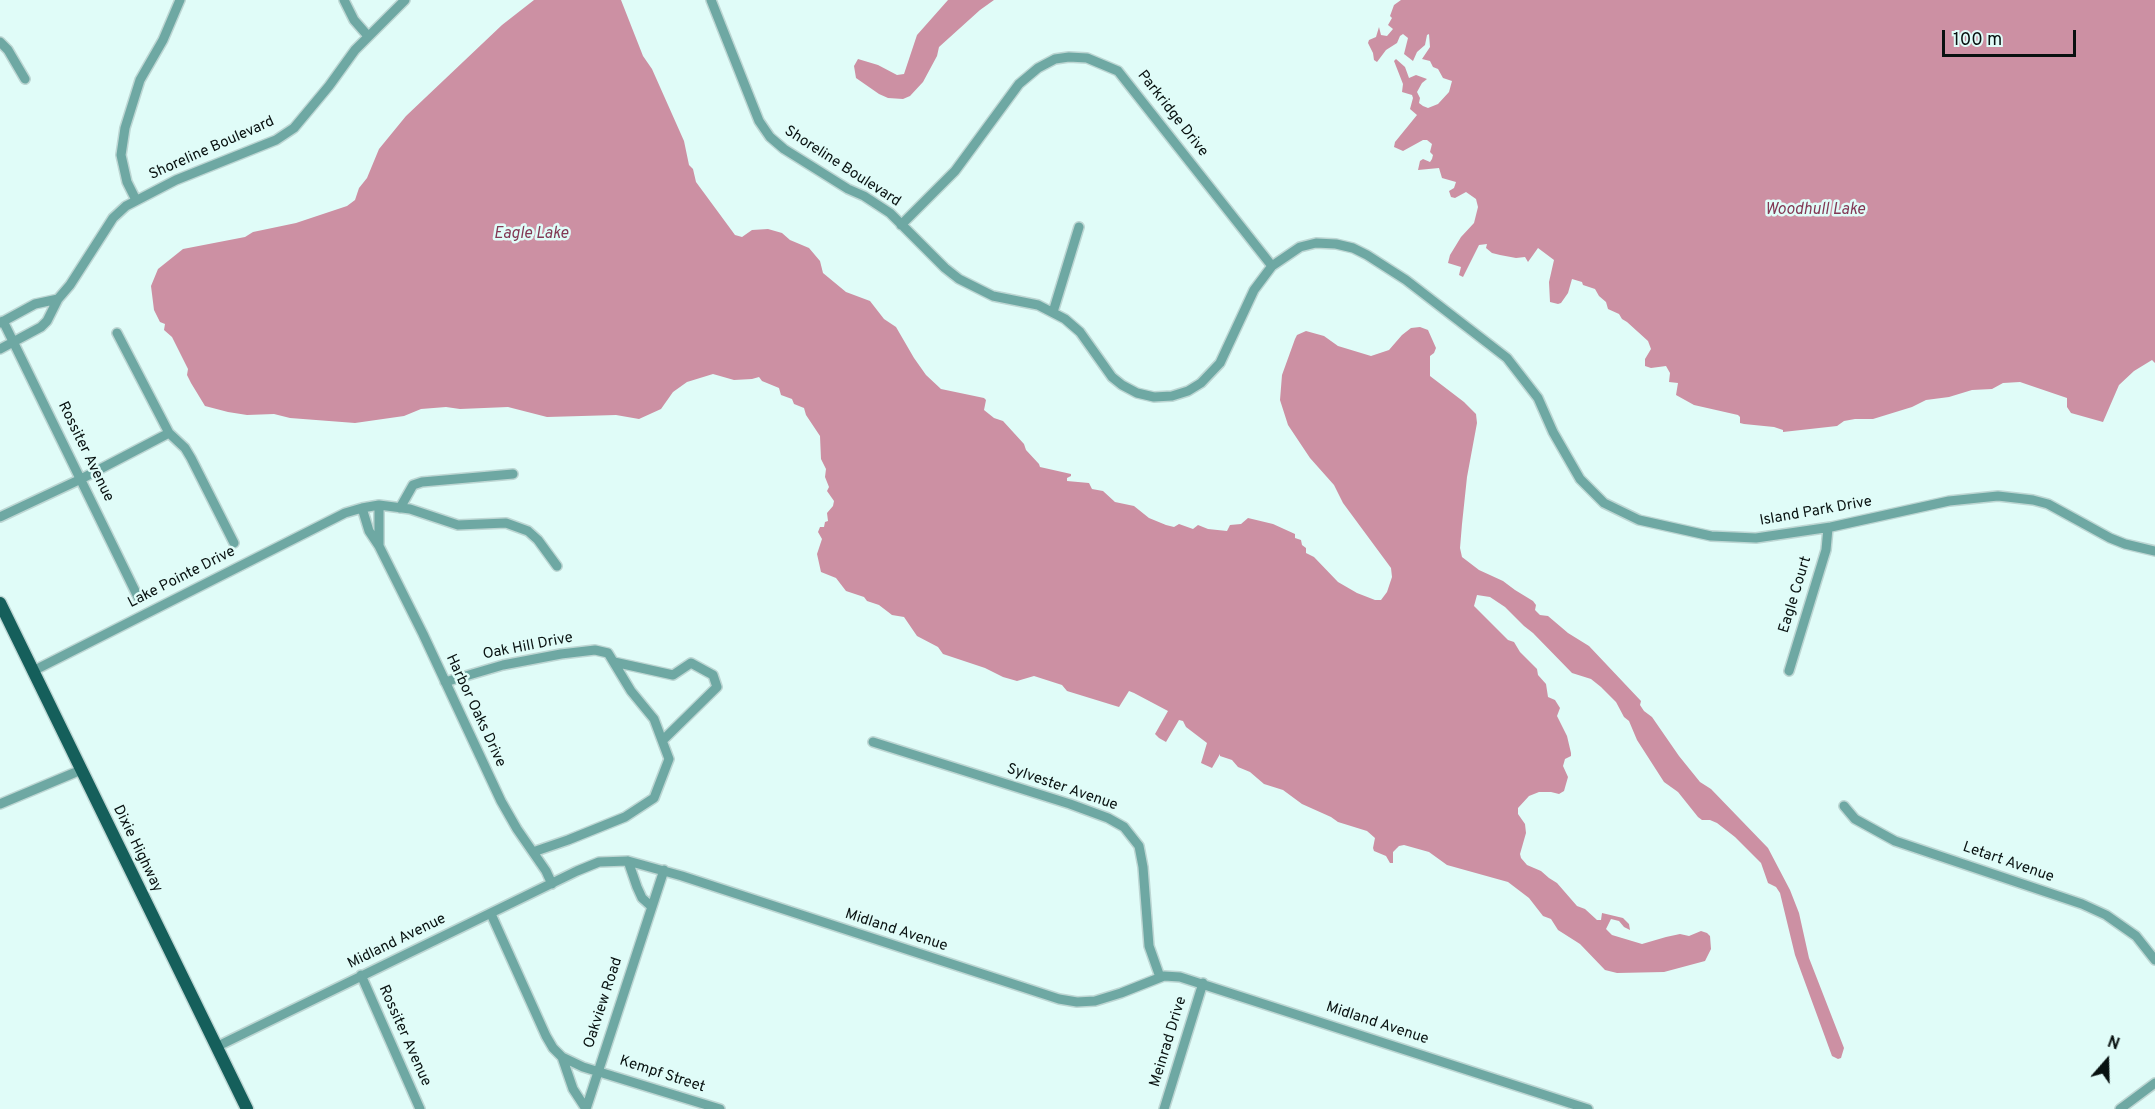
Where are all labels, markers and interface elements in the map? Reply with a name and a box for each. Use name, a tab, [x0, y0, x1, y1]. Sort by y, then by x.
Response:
scale bar	[1945, 18, 2078, 56]
text: 100 m	[1953, 29, 2002, 52]
street label: Parkridge Drive	[1133, 67, 1211, 161]
street label: Shoreline Boulevard	[147, 113, 277, 185]
street label: Shoreline Boulevard	[780, 123, 904, 211]
water label: Woodhull Lake	[1765, 201, 1865, 221]
water label: Eagle Lake	[494, 225, 568, 245]
street label: Rossiter Avenue	[53, 399, 117, 505]
street label: Island Park Drive	[1758, 493, 1874, 531]
street label: Lake Pointe Drive	[125, 543, 239, 613]
street label: Eagle Court	[1776, 554, 1816, 636]
street label: Oak Hill Drive	[481, 629, 575, 665]
street label: Harbor Oaks Drive	[441, 652, 509, 770]
street label: Sylvester Avenue	[1004, 761, 1120, 815]
street label: Dixie Highway	[108, 803, 166, 895]
street label: Letart Avenue	[1960, 839, 2056, 887]
street label: Midland Avenue	[842, 906, 950, 956]
street label: Midland Avenue	[345, 910, 449, 974]
street label: Oakview Road	[581, 955, 627, 1051]
street label: Rossiter Avenue	[374, 983, 434, 1089]
street label: Meinrad Drive	[1147, 995, 1191, 1089]
street label: Midland Avenue	[1323, 999, 1431, 1049]
north arrow	[2077, 1031, 2137, 1091]
text: N	[2104, 1033, 2122, 1055]
street label: Kempf Street	[617, 1053, 707, 1097]

